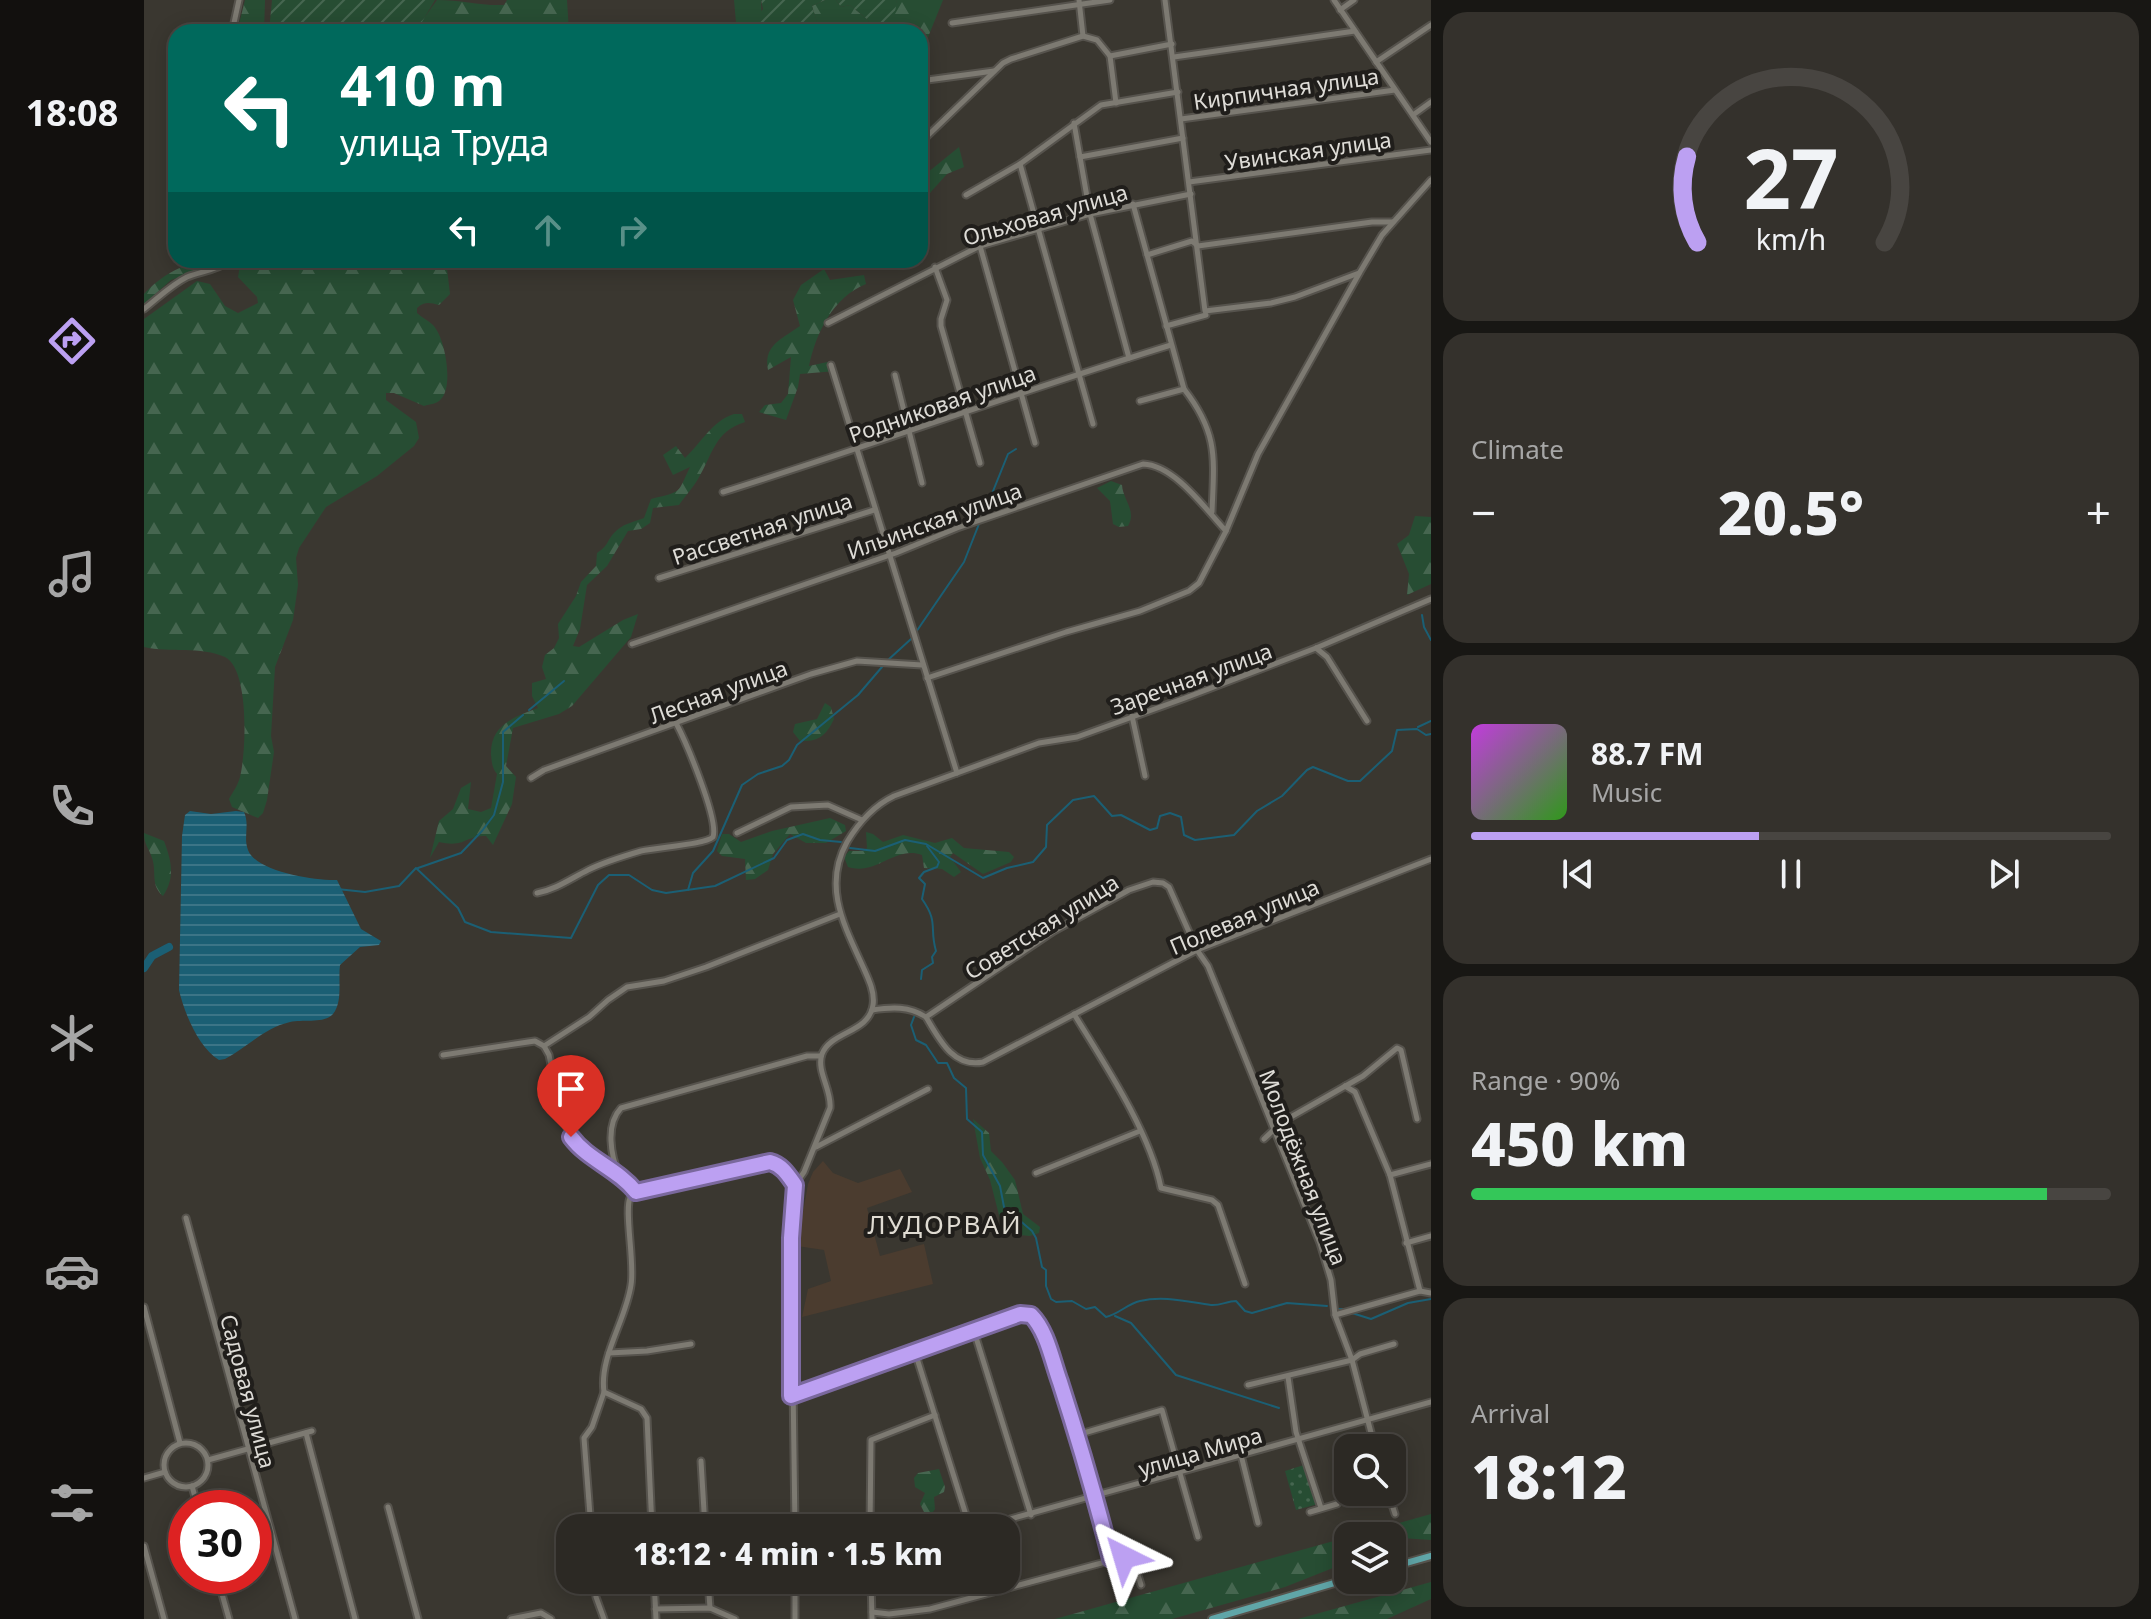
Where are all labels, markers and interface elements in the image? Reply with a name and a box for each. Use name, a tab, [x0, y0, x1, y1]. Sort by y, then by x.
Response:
text: 410 m	[340, 46, 505, 122]
icon: left	[208, 56, 312, 160]
street label: Кирпичная улица	[1191, 60, 1381, 116]
text: 18:08	[26, 88, 118, 137]
text: улица Труда	[340, 118, 550, 167]
text: 27	[1743, 119, 1839, 232]
street label: Увинская улица	[1223, 123, 1393, 177]
street label: Ольховая улица	[959, 176, 1131, 252]
icon: left	[442, 208, 486, 252]
icon: ahead	[526, 208, 570, 252]
icon: right	[610, 208, 654, 252]
text: km/h	[1756, 219, 1826, 258]
icon: directions	[44, 313, 100, 369]
street label: Родниковая улица	[844, 357, 1040, 449]
text: Climate	[1471, 431, 1564, 467]
text: 20.5°	[1718, 471, 1864, 553]
street label: Ильинская улица	[843, 474, 1025, 566]
text: −	[1471, 482, 1496, 542]
text: +	[2086, 482, 2111, 542]
street label: Рассветная улица	[668, 485, 856, 571]
icon: music	[44, 546, 100, 602]
street label: Заречная улица	[1106, 635, 1276, 721]
street label: Лесная улица	[645, 652, 791, 730]
text: 88.7 FM	[1591, 733, 1703, 774]
text: Music	[1591, 774, 1662, 810]
icon: phone	[44, 778, 100, 834]
icon: previous	[1556, 852, 1600, 896]
icon: pause	[1769, 852, 1813, 896]
icon: next	[1982, 852, 2026, 896]
street label: Советская улица	[958, 866, 1124, 986]
street label: Полевая улица	[1165, 871, 1323, 961]
icon: climate	[44, 1010, 100, 1066]
pin	[537, 1055, 605, 1137]
text: Range · 90%	[1471, 1062, 1620, 1098]
street label: Молодёжная улица	[1253, 1065, 1355, 1269]
icon: arrive	[549, 1067, 593, 1111]
text: 450 km	[1471, 1102, 1688, 1184]
district label: ЛУДОРВАЙ	[867, 1206, 1023, 1242]
icon: car	[44, 1243, 100, 1299]
street label: Садовая улица	[214, 1311, 284, 1471]
text: Arrival	[1471, 1395, 1550, 1431]
street label: улица Мира	[1135, 1419, 1265, 1483]
map controls	[1334, 1434, 1406, 1594]
button: search	[1334, 1434, 1406, 1506]
text: 18:12	[1471, 1435, 1627, 1517]
icon: filters	[44, 1475, 100, 1531]
speed limit sign: 30	[168, 1490, 272, 1594]
position arrow	[1082, 1515, 1166, 1599]
button: layers	[1334, 1522, 1406, 1594]
text: 18:12 · 4 min · 1.5 km	[633, 1533, 943, 1574]

